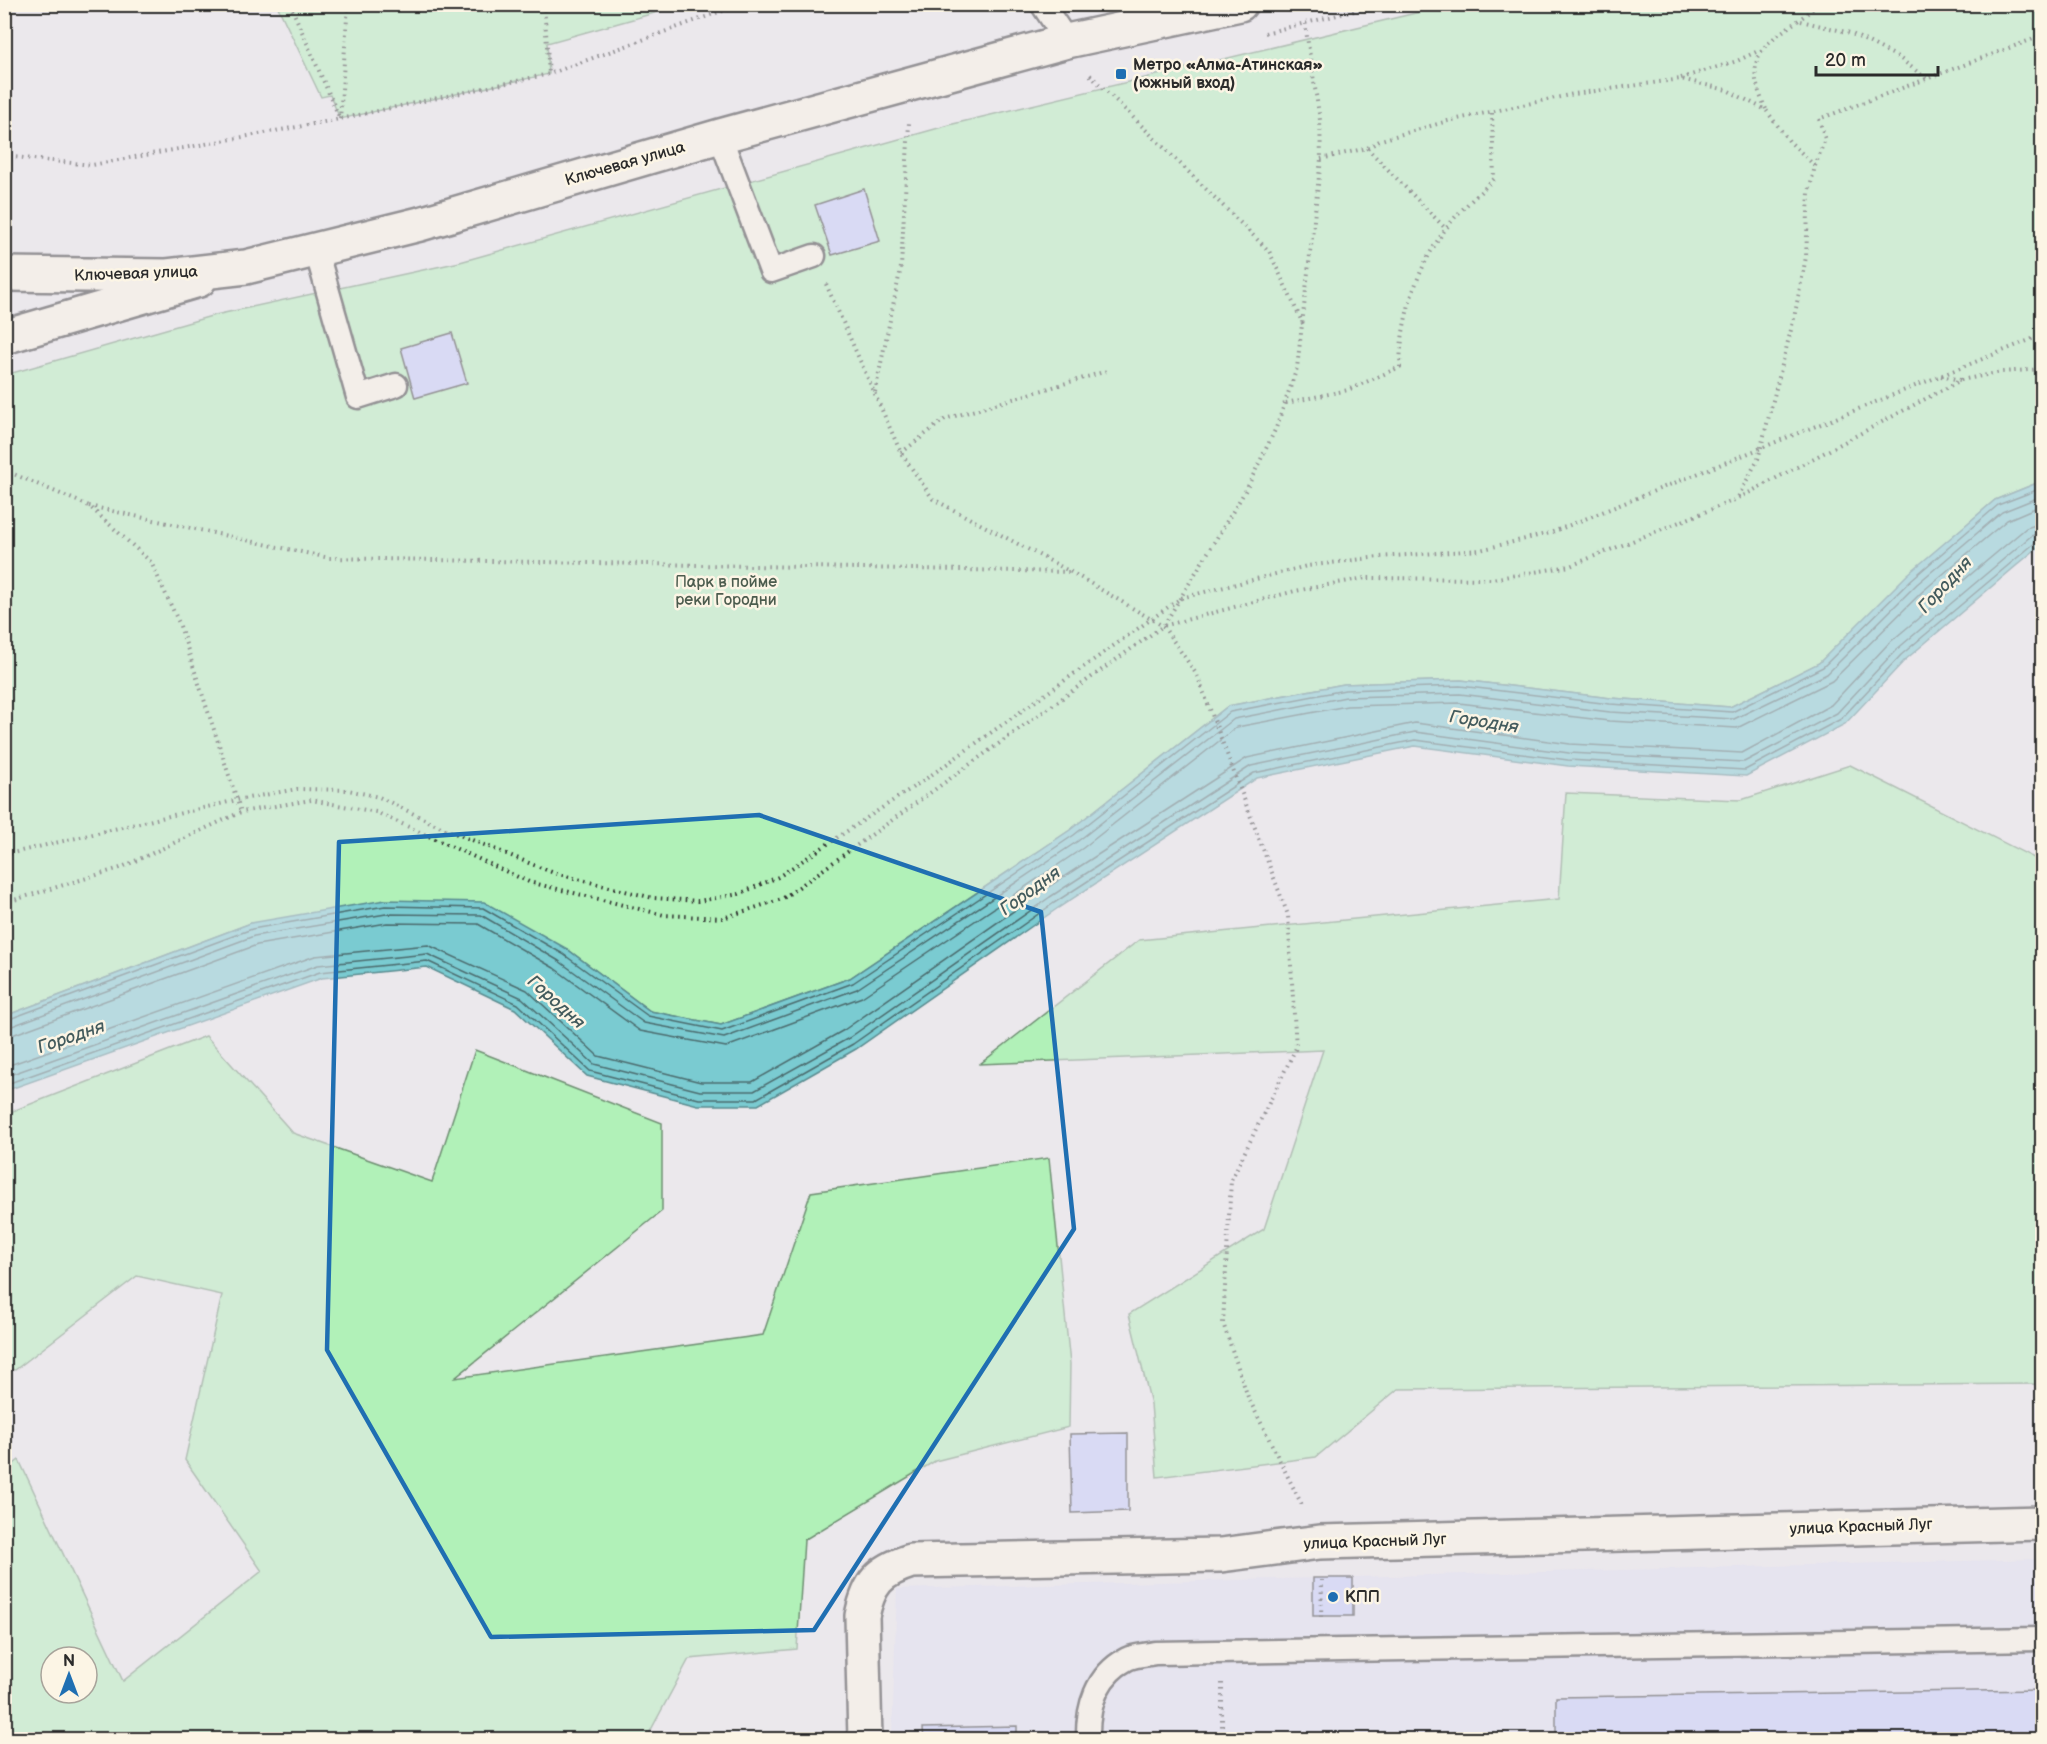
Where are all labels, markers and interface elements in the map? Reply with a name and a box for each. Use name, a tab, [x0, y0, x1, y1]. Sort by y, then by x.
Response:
scale bar	[1816, 39, 1938, 77]
text: 20 m	[1825, 50, 1866, 71]
place label: Метро «Алма-Атинская» (южный вход)	[1133, 56, 1323, 93]
marker: Метро «Алма-Атинская» (южный вход)	[1114, 67, 1128, 81]
street label: Ключевая улица	[563, 138, 688, 190]
street label: Ключевая улица	[74, 262, 199, 286]
water label: Городня	[1913, 552, 1977, 618]
park label: Парк в пойме реки Городни	[675, 573, 777, 610]
water label: Городня	[1448, 706, 1520, 738]
water label: Городня	[996, 862, 1065, 920]
water label: Городня	[523, 971, 589, 1033]
water label: Городня	[34, 1016, 108, 1058]
street label: улица Красный Луг	[1789, 1515, 1933, 1539]
street label: улица Красный Луг	[1303, 1530, 1447, 1554]
place label: КПП	[1345, 1588, 1380, 1607]
marker: КПП	[1326, 1590, 1340, 1604]
north arrow	[39, 1645, 99, 1705]
text: N	[63, 1652, 75, 1671]

